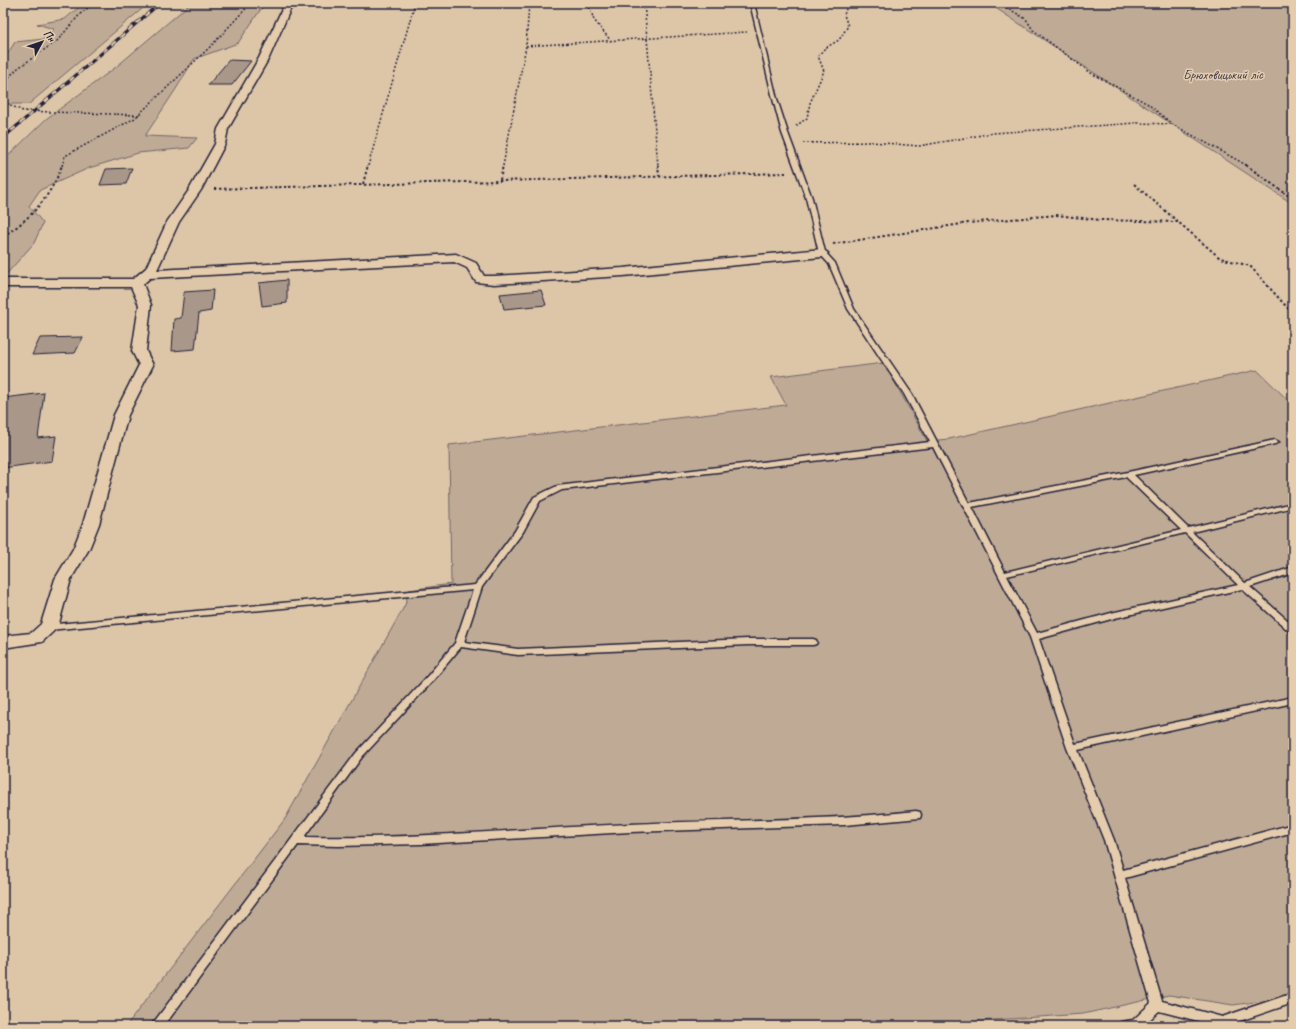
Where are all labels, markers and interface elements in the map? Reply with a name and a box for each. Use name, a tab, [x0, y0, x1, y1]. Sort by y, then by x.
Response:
north arrow	[22, 22, 62, 62]
text: Пн	[41, 27, 59, 45]
park label: Брюховицький ліс	[1183, 66, 1264, 83]

